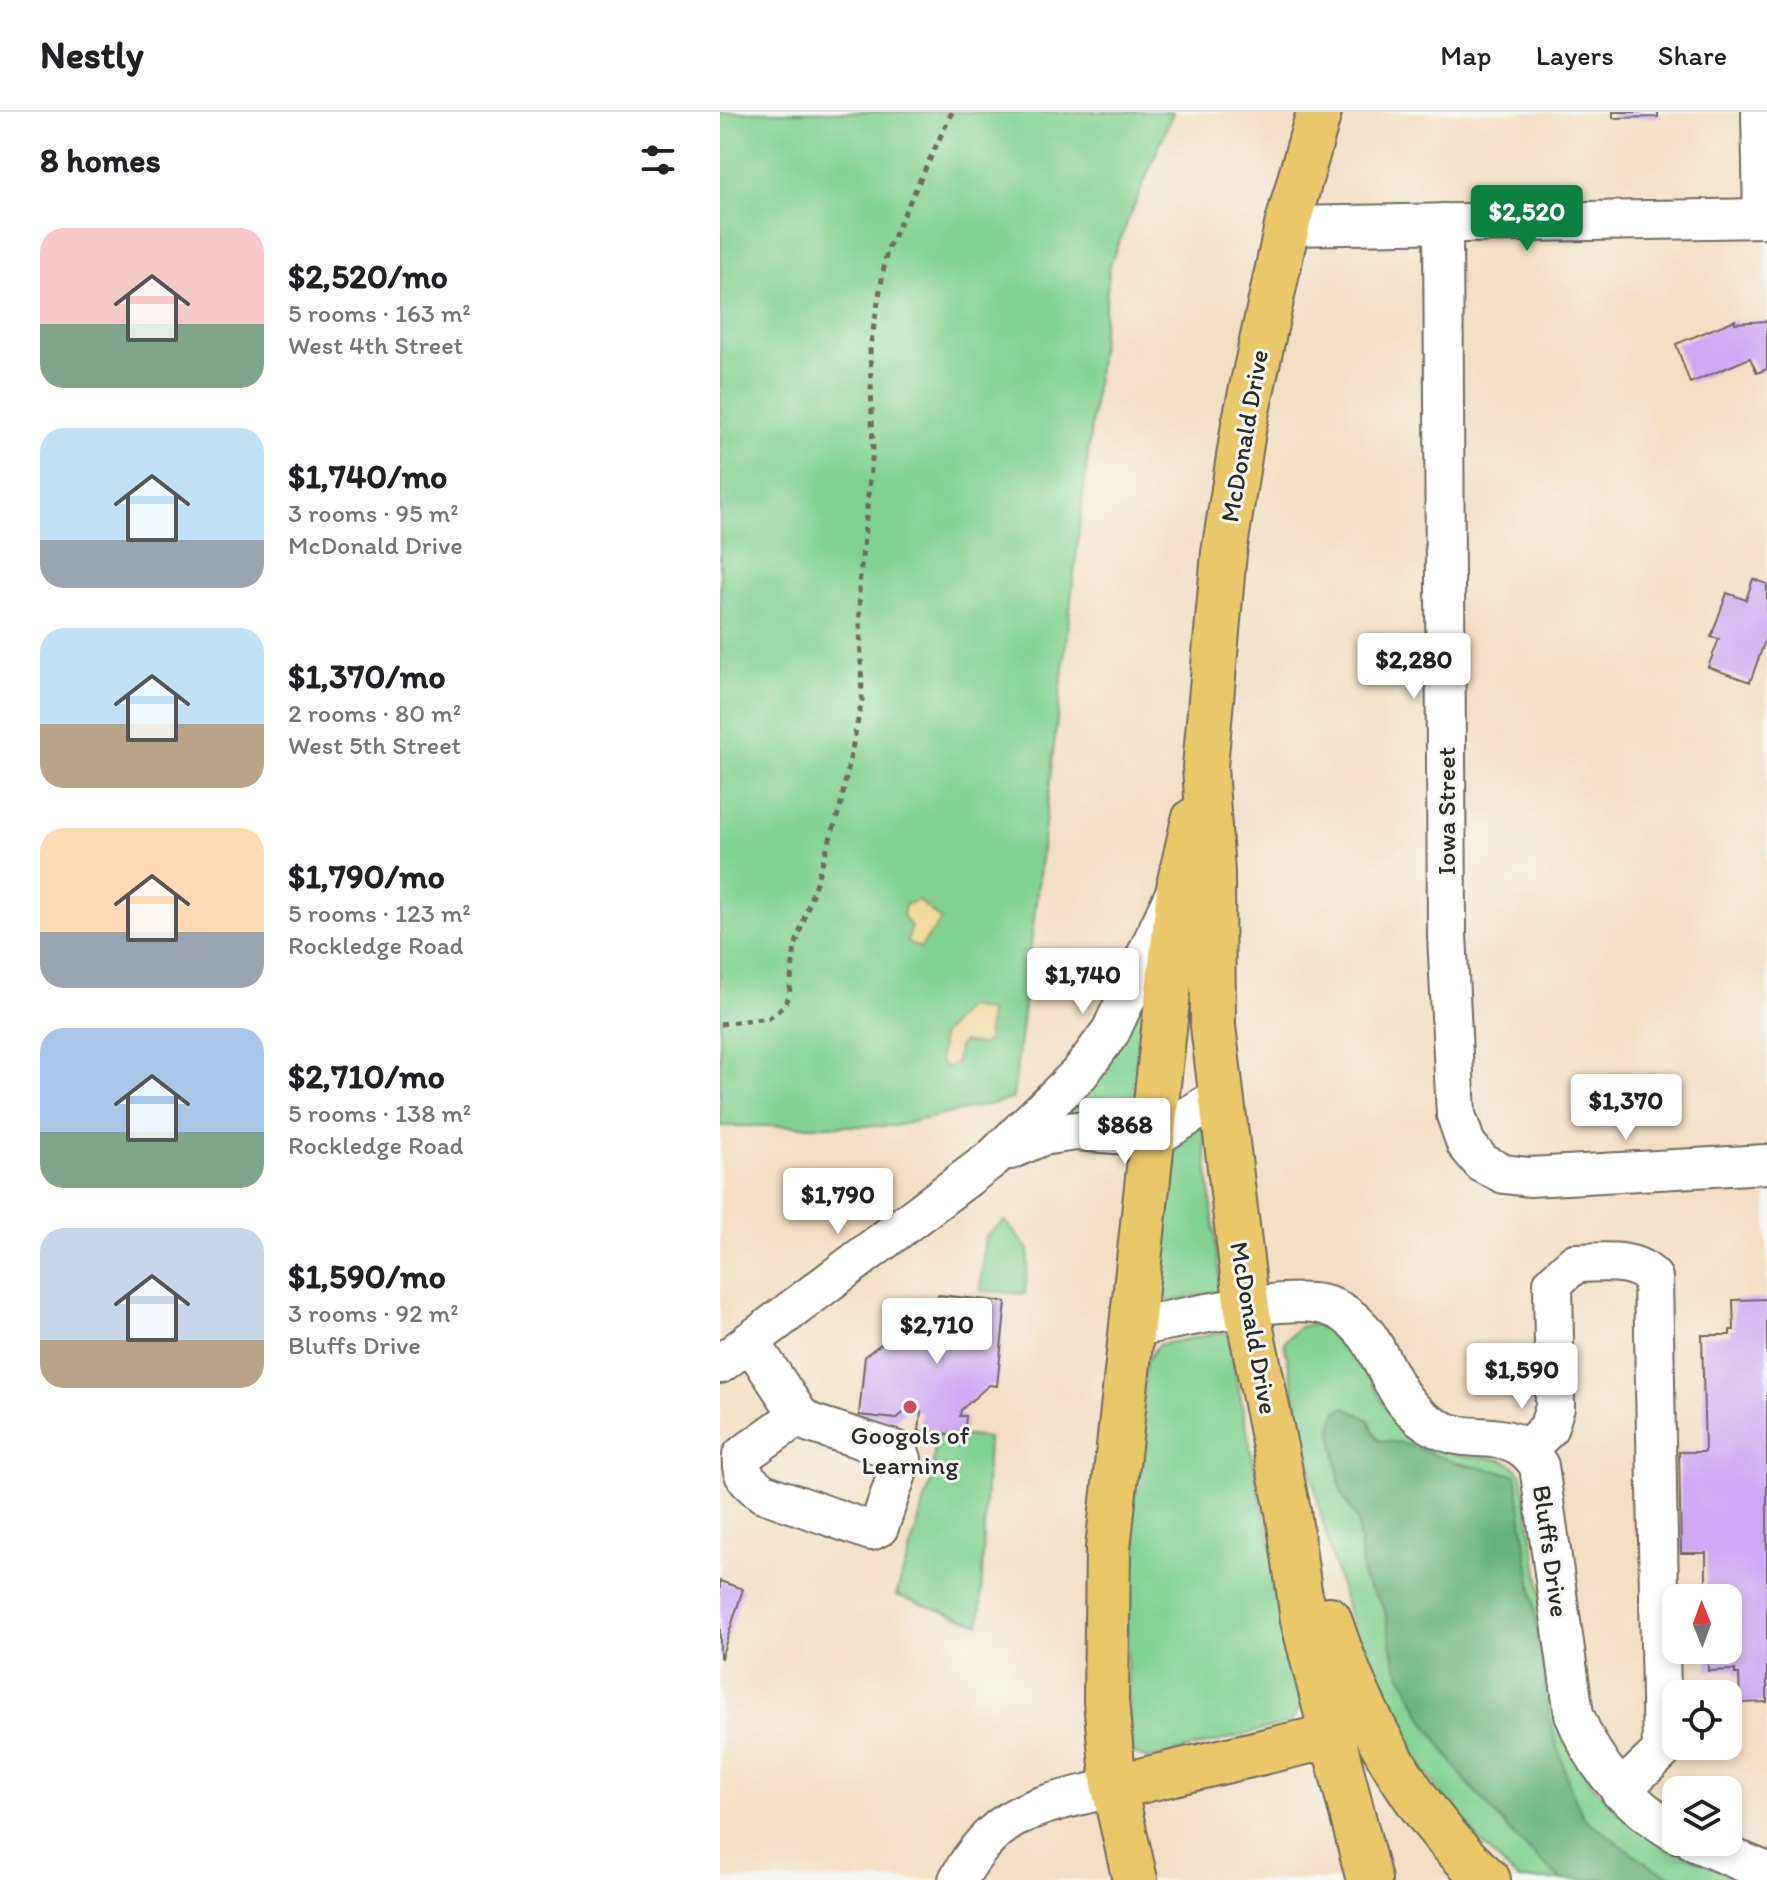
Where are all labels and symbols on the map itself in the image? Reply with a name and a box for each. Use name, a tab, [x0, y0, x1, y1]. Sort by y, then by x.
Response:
pin: $2,520	[1462, 185, 1592, 253]
street label: McDonald Drive	[1213, 347, 1275, 525]
pin: $2,280	[1349, 633, 1479, 701]
street label: Iowa Street	[1430, 746, 1462, 875]
pin: $1,740	[1018, 948, 1148, 1016]
pin: $1,370	[1561, 1074, 1691, 1142]
pin: $868	[1078, 1098, 1172, 1166]
pin: $1,790	[773, 1168, 903, 1236]
street label: McDonald Drive	[1223, 1239, 1285, 1417]
pin: $2,710	[872, 1298, 1002, 1366]
pin: $1,590	[1457, 1343, 1587, 1411]
marker: Googols of Learning	[901, 1398, 919, 1416]
place label: Googols of Learning	[851, 1419, 970, 1481]
street label: Bluffs Drive	[1526, 1483, 1576, 1619]
north arrow	[1662, 1584, 1742, 1664]

